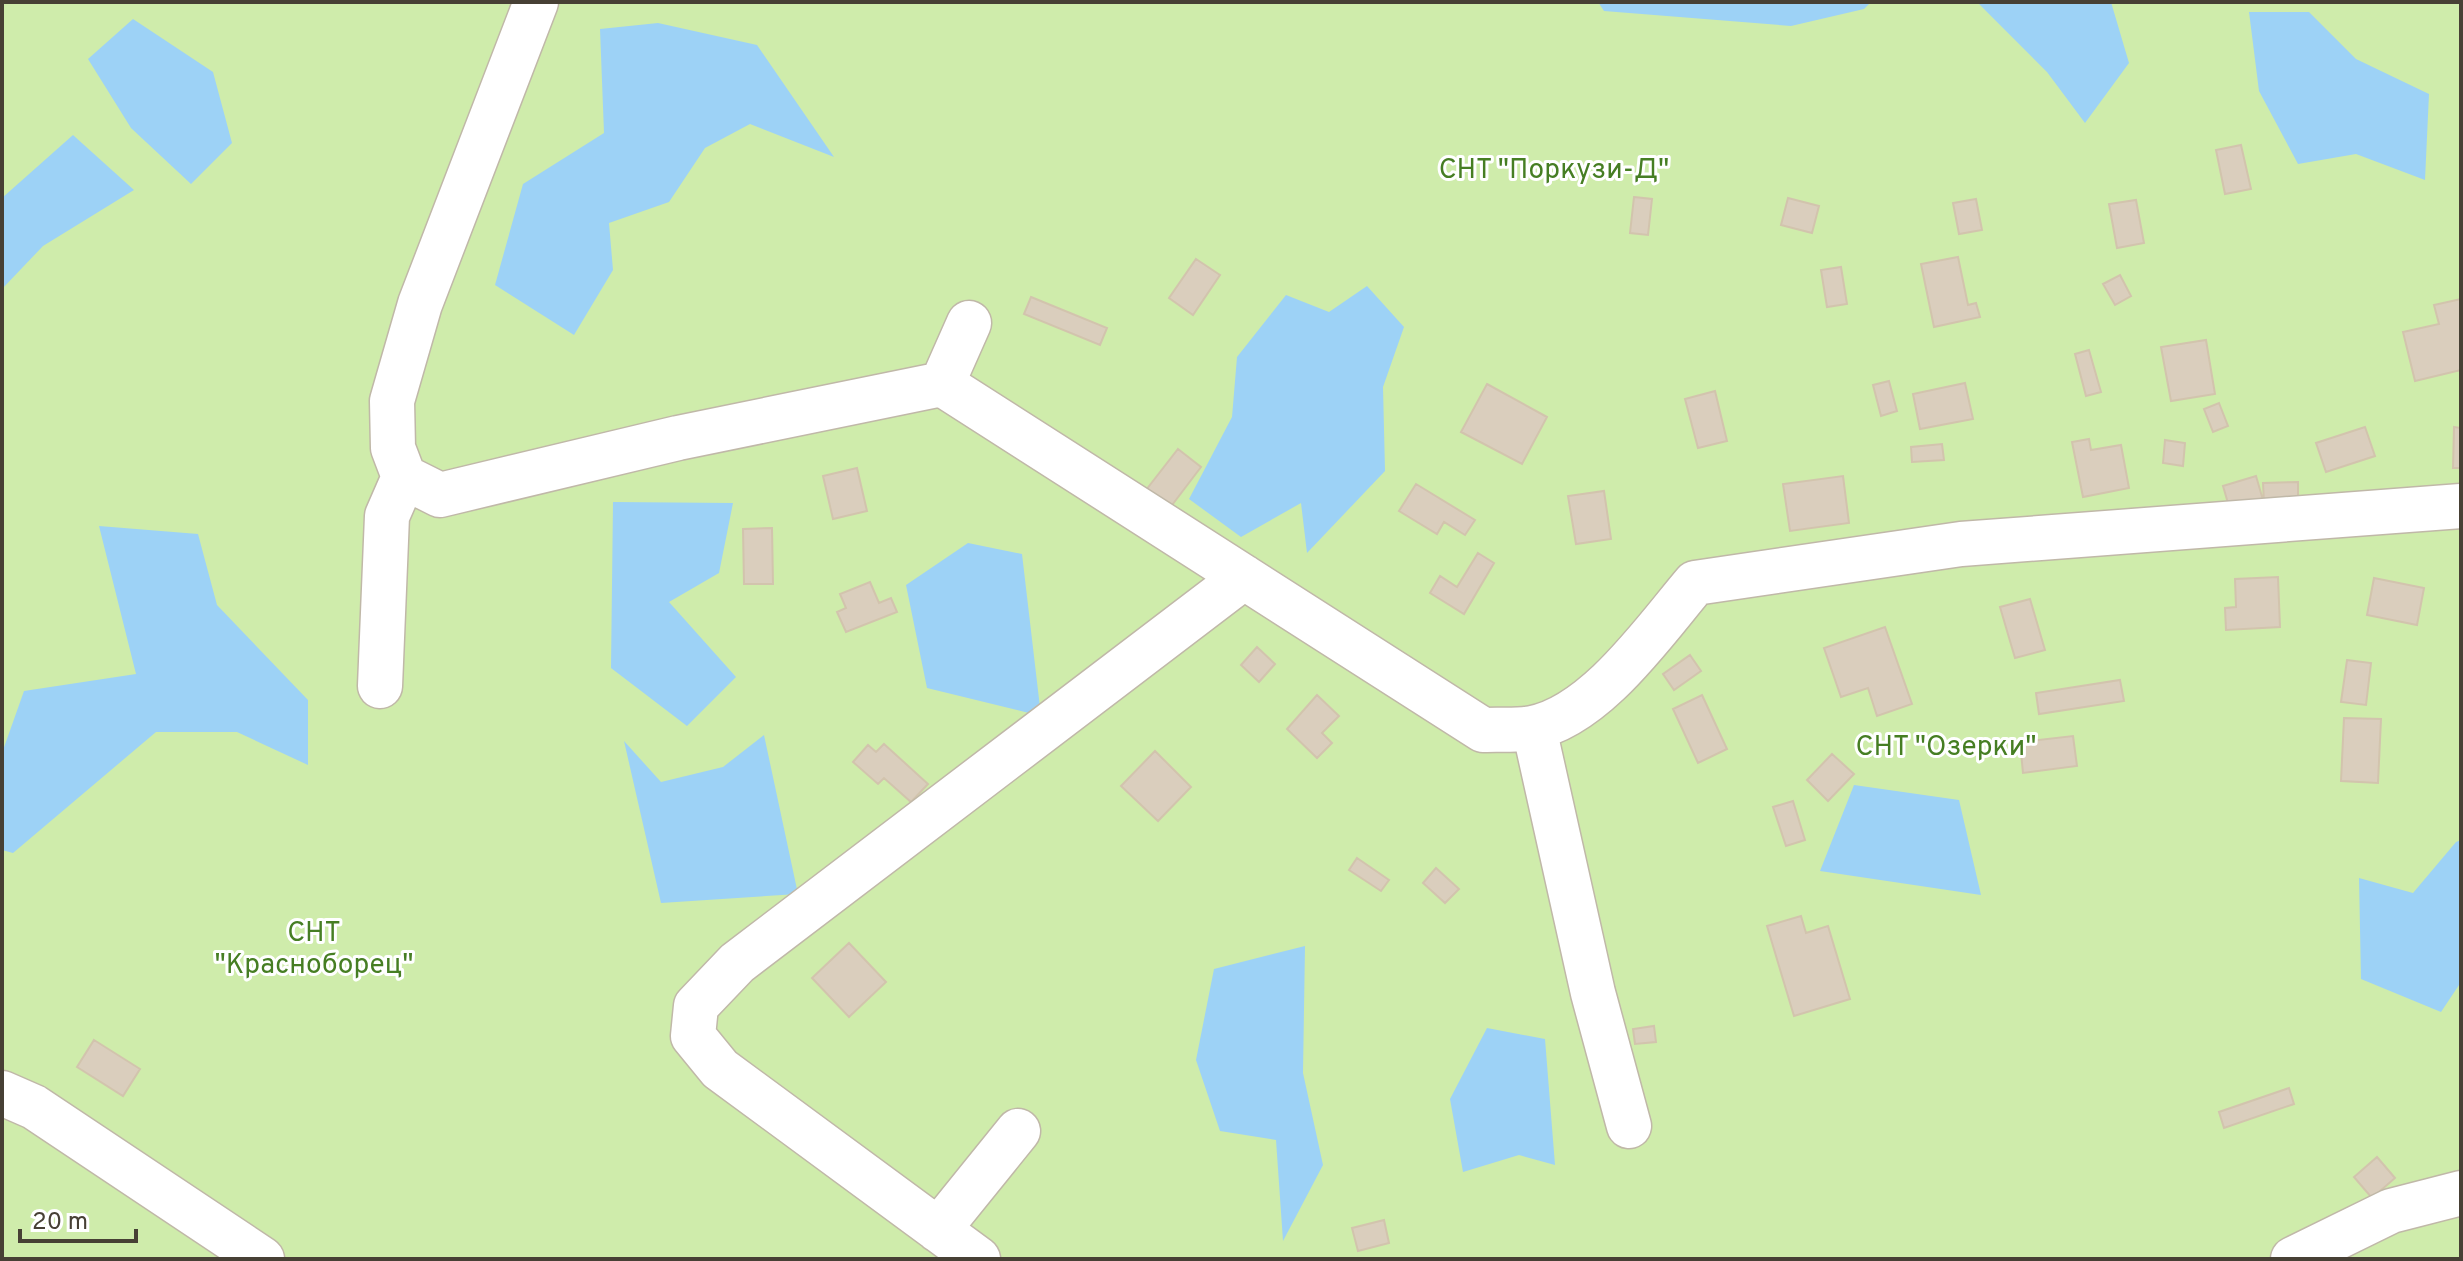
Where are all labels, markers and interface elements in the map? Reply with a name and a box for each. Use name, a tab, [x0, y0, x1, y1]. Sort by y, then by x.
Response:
park label: СНТ "Поркузи-Д"	[1439, 153, 1669, 189]
park label: СНТ "Озерки"	[1856, 730, 2036, 766]
park label: СНТ "Красноборец"	[215, 916, 413, 984]
scale bar	[20, 1193, 136, 1243]
text: 20 m	[32, 1208, 88, 1238]

